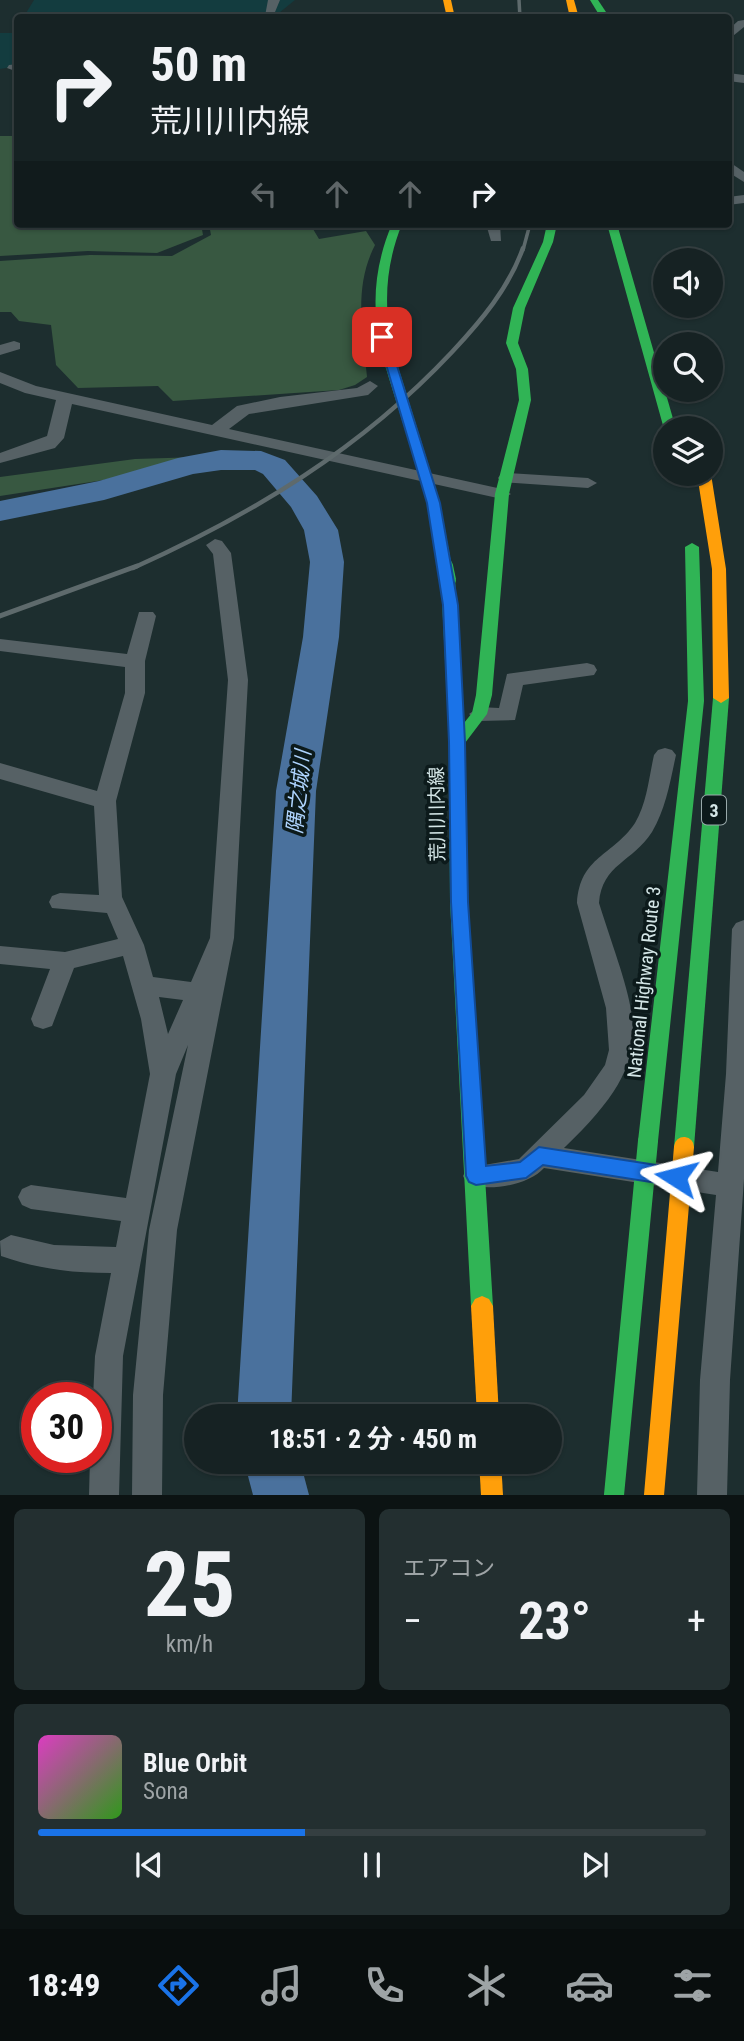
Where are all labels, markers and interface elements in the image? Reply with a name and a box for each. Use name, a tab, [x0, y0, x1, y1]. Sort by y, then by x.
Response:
text: 50 m	[150, 36, 247, 93]
icon: right	[35, 42, 126, 133]
text: 荒川川内線	[150, 102, 310, 140]
icon: left	[245, 175, 283, 213]
icon: ahead	[318, 175, 356, 213]
icon: ahead	[391, 175, 429, 213]
icon: right	[464, 175, 502, 213]
map controls	[653, 248, 723, 486]
button: sound	[653, 248, 723, 318]
pin	[352, 307, 412, 367]
icon: arrive	[363, 318, 401, 356]
button: search	[653, 332, 723, 402]
button: layers	[653, 416, 723, 486]
water label: 隅之城川	[283, 747, 316, 835]
street label: 荒川川内線	[425, 766, 449, 862]
road number: 3	[702, 796, 726, 824]
street label: National Highway Route 3	[622, 885, 666, 1079]
position arrow	[639, 1140, 713, 1214]
speed limit sign: 30	[21, 1382, 112, 1473]
text: 18:51 · 2 分 · 450 m	[269, 1424, 477, 1454]
text: 25	[144, 1532, 235, 1638]
text: エアコン	[403, 1555, 495, 1582]
text: 23°	[518, 1591, 591, 1652]
text: −	[403, 1599, 422, 1643]
text: +	[687, 1599, 706, 1643]
text: km/h	[166, 1631, 213, 1658]
text: Blue Orbit	[143, 1748, 247, 1778]
text: Sona	[143, 1778, 189, 1805]
icon: previous	[130, 1846, 168, 1884]
icon: pause	[353, 1846, 391, 1884]
icon: next	[576, 1846, 614, 1884]
icon: directions	[154, 1961, 203, 2010]
icon: music	[257, 1961, 306, 2010]
icon: phone	[360, 1961, 409, 2010]
icon: climate	[462, 1961, 511, 2010]
icon: car	[565, 1961, 614, 2010]
icon: filters	[668, 1961, 717, 2010]
text: 18:49	[27, 1966, 100, 2004]

